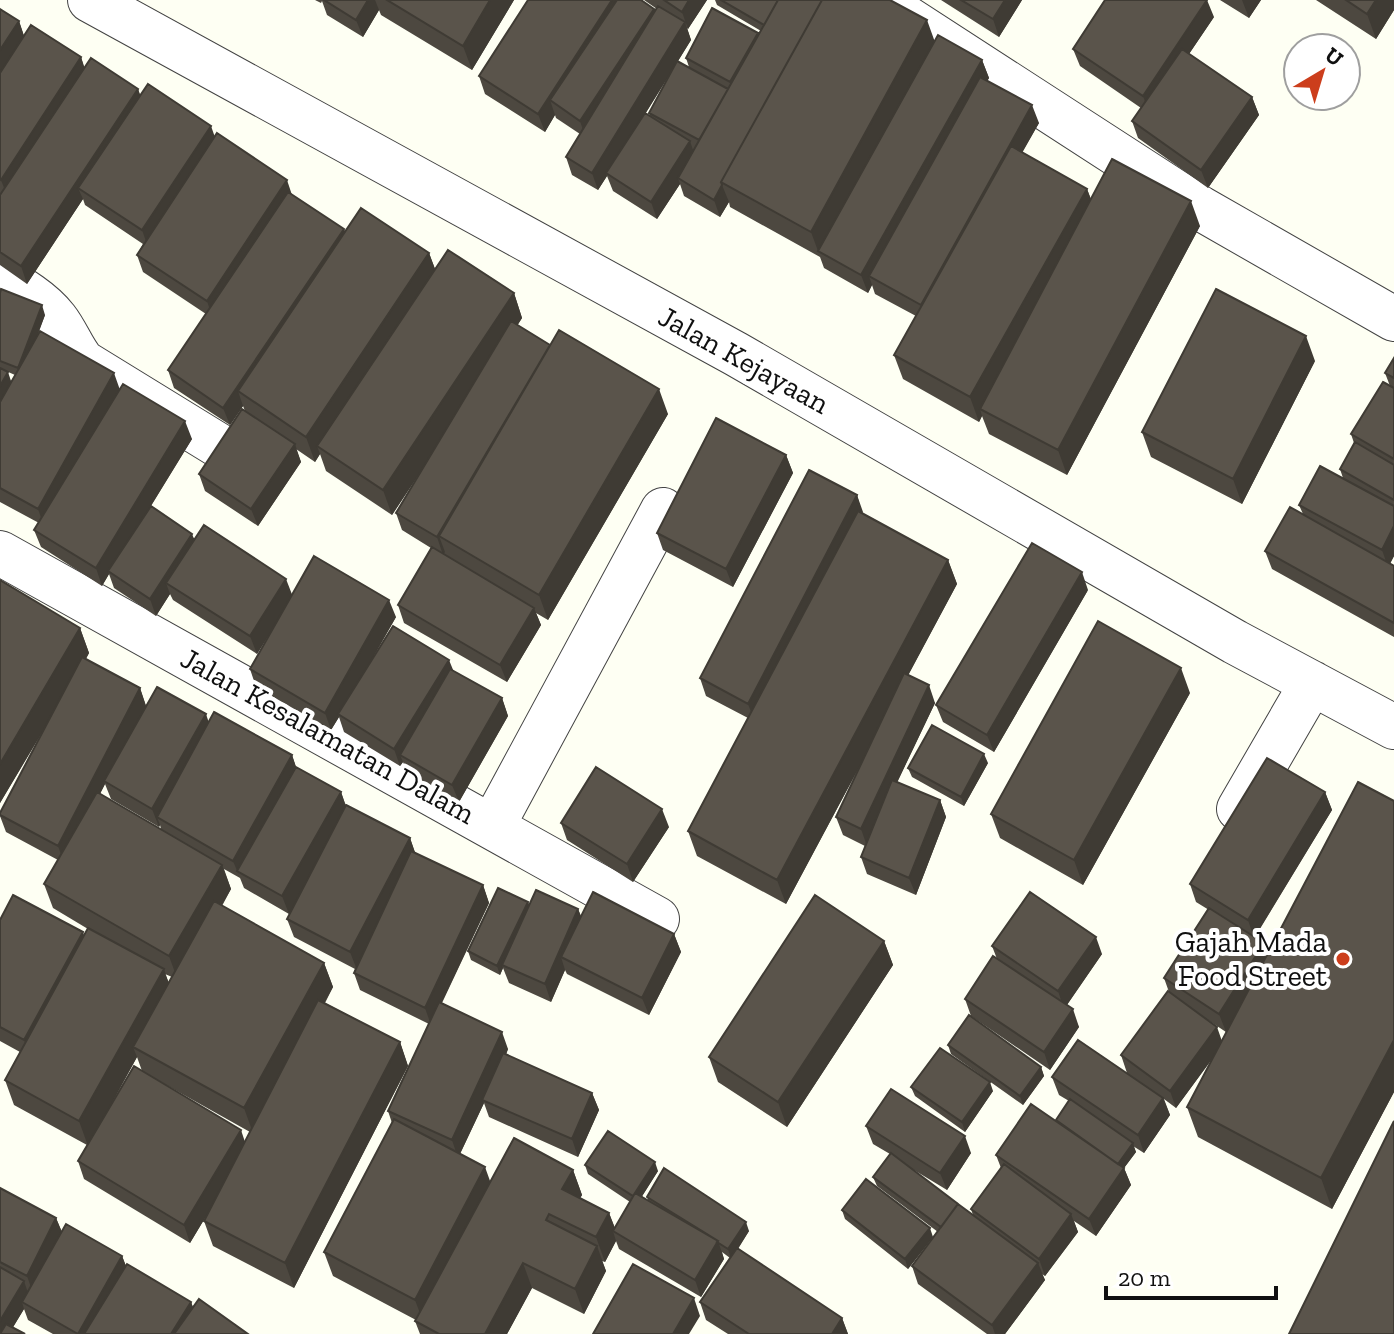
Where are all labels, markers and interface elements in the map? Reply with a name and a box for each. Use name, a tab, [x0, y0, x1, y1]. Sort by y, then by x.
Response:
north arrow	[1282, 32, 1362, 112]
text: U	[1319, 41, 1349, 72]
street label: Jalan Kejayaan	[652, 298, 836, 422]
street label: Jalan Kesalamatan Dalam	[175, 640, 481, 832]
place label: Gajah Mada Food Street	[1175, 924, 1327, 994]
marker: Gajah Mada Food Street	[1334, 950, 1352, 968]
scale bar	[1106, 1250, 1276, 1300]
text: 20 m	[1118, 1263, 1171, 1292]

